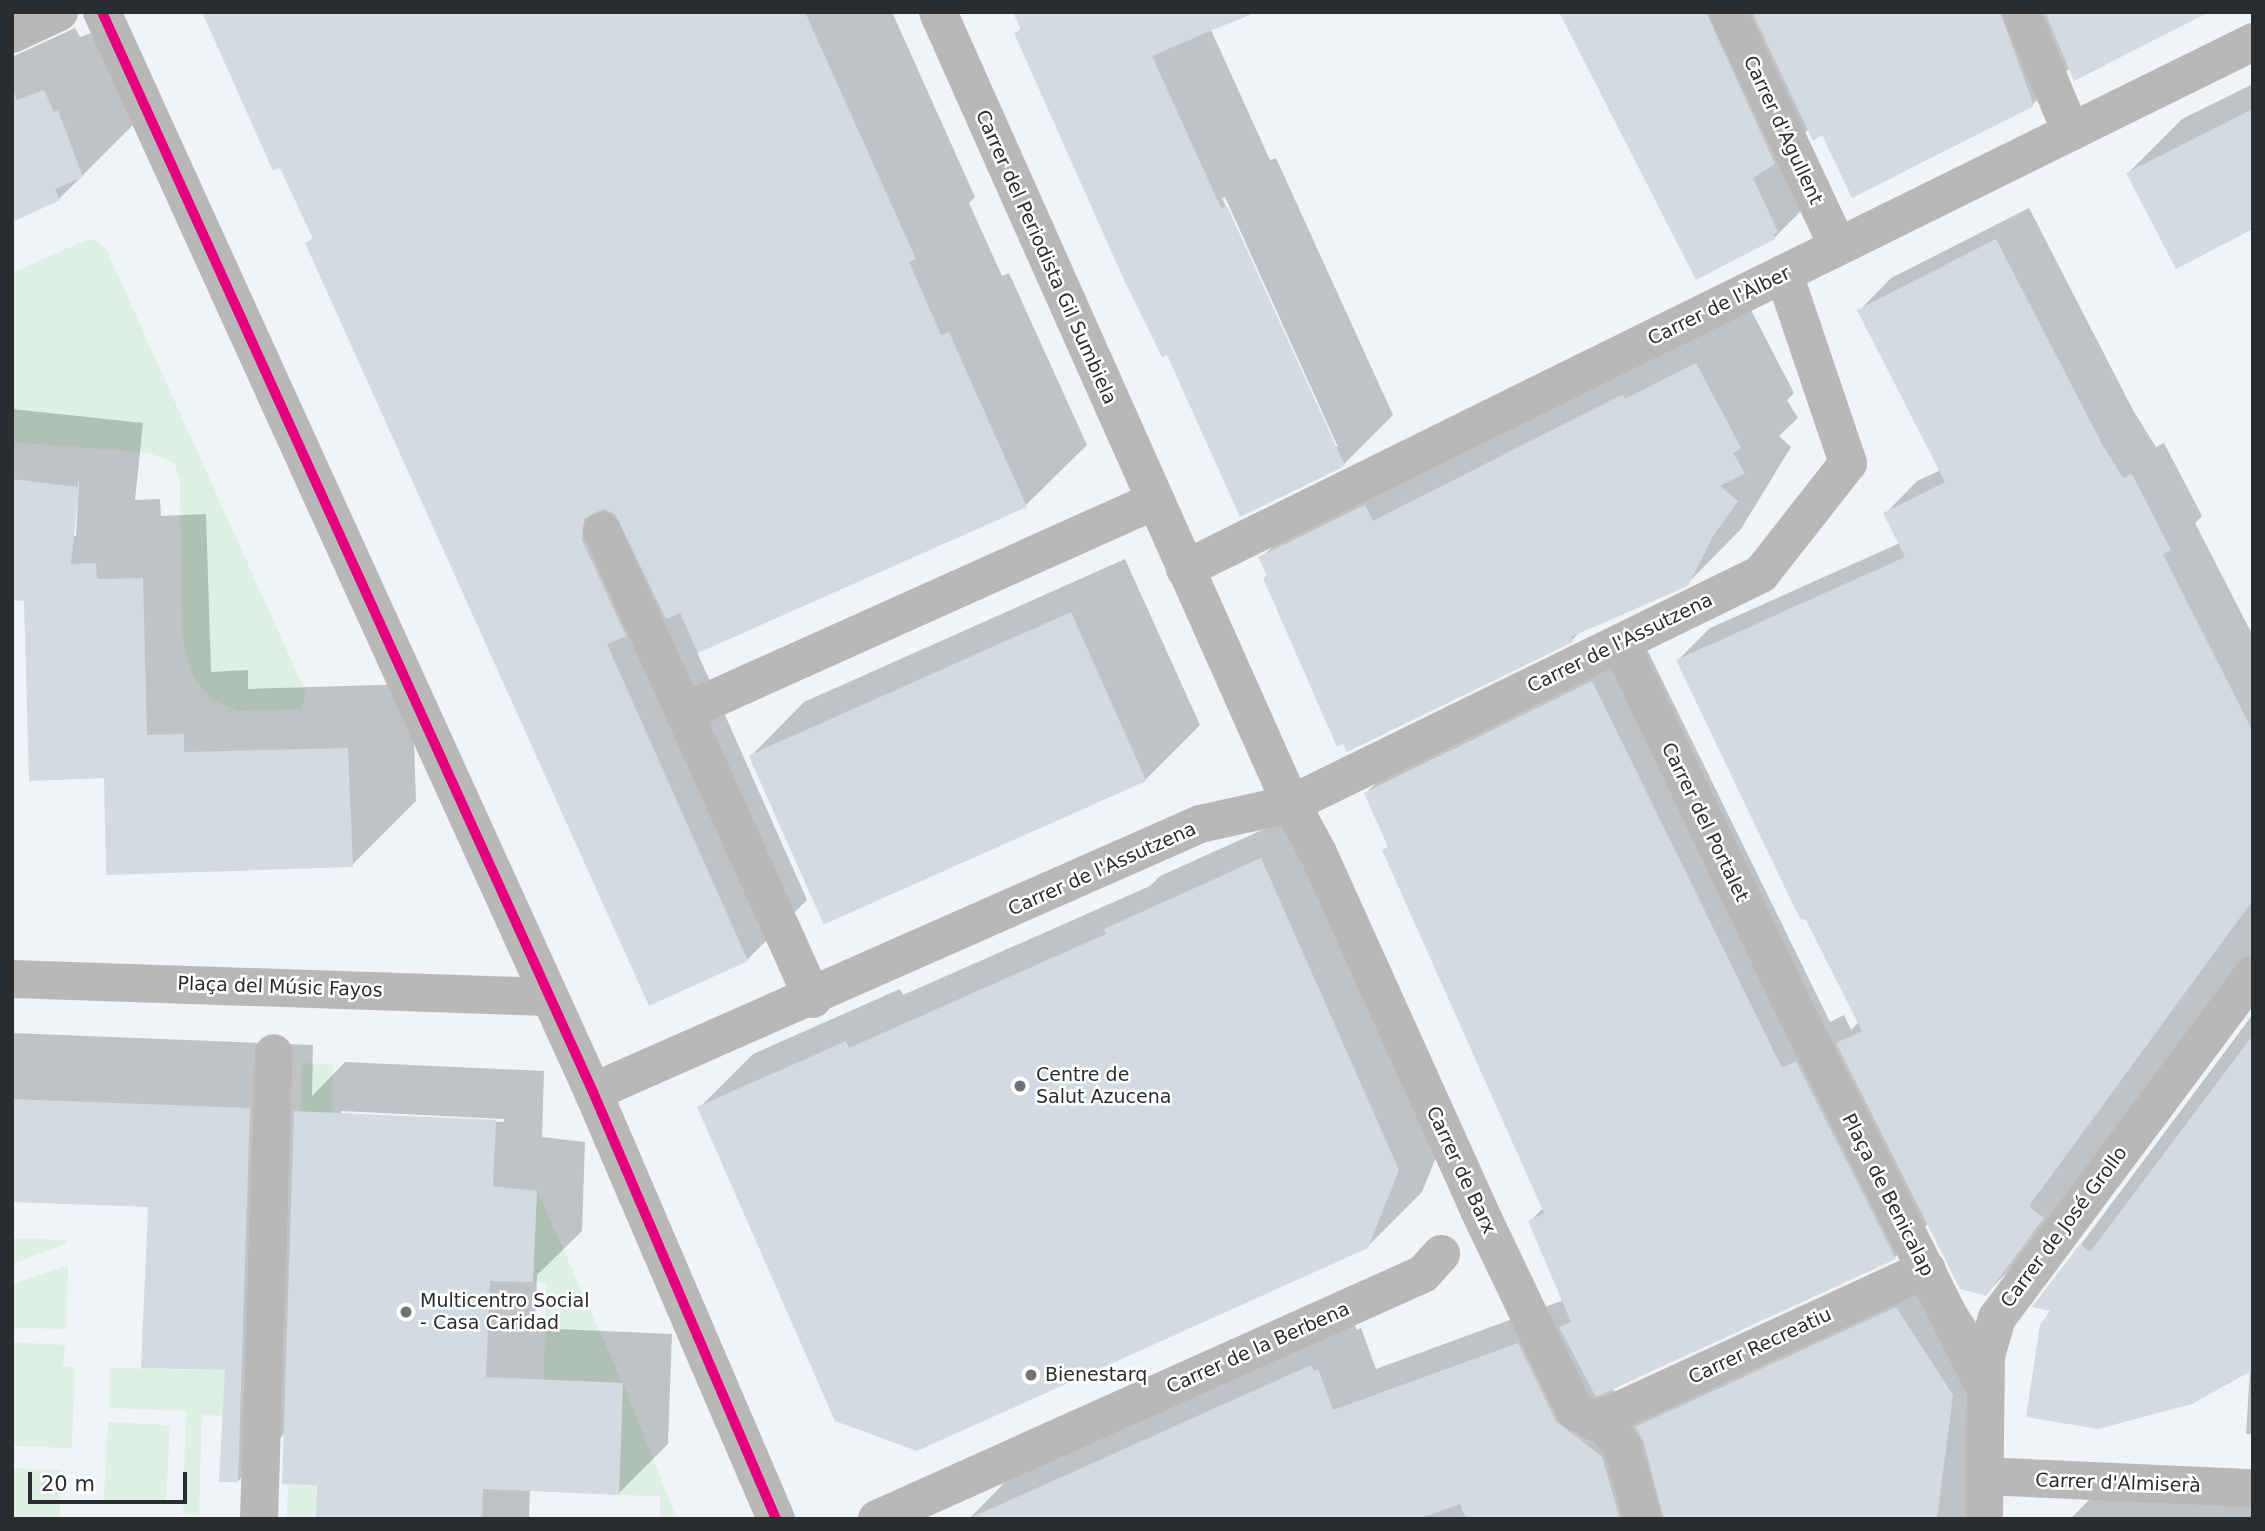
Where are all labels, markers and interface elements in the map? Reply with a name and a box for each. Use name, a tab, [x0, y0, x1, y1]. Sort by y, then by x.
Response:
street label: Carrer d'Agullent	[1739, 52, 1827, 208]
street label: Carrer del Periodista Gil Sumbiela	[971, 106, 1121, 408]
street label: Carrer de l'Àlber	[1644, 262, 1794, 350]
street label: Carrer de l'Assutzena	[1524, 588, 1716, 698]
street label: Carrer del Portalet	[1657, 739, 1753, 905]
street label: Carrer de l'Assutzena	[1005, 817, 1199, 921]
street label: Plaça del Músic Fayos	[177, 972, 383, 1002]
place label: Centre de Salut Azucena	[1036, 1064, 1171, 1108]
marker: Centre de Salut Azucena	[1010, 1076, 1030, 1096]
street label: Carrer de Barx	[1421, 1102, 1501, 1238]
street label: Plaça de Benicalap	[1837, 1110, 1939, 1280]
street label: Carrer de José Grollo	[1996, 1142, 2132, 1312]
place label: Multicentro Social - Casa Caridad	[420, 1290, 589, 1334]
street label: Carrer de la Berbena	[1163, 1297, 1353, 1399]
street label: Carrer Recreatiu	[1685, 1303, 1835, 1389]
marker: Multicentro Social - Casa Caridad	[398, 1304, 414, 1320]
place label: Bienestarq	[1045, 1364, 1147, 1386]
marker: Bienestarq	[1023, 1367, 1039, 1383]
scale bar	[32, 1458, 191, 1502]
street label: Carrer d'Almiserà	[2035, 1469, 2201, 1497]
text: 20 m	[41, 1472, 95, 1496]

